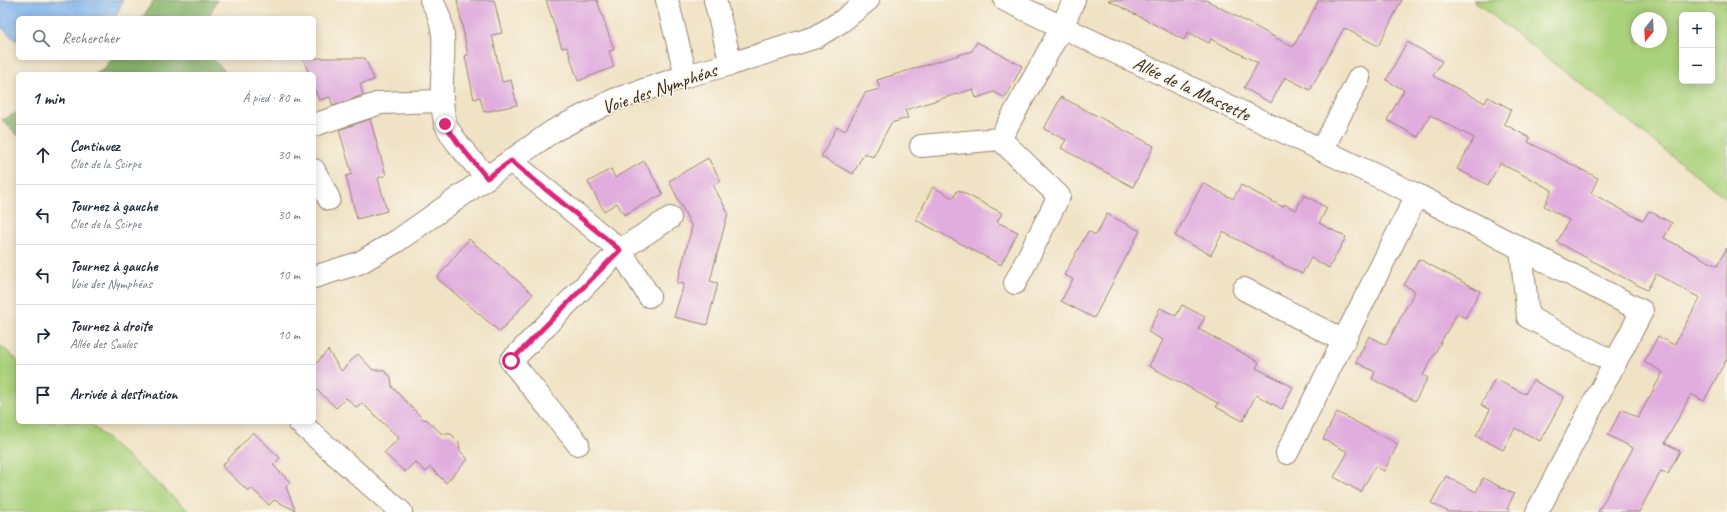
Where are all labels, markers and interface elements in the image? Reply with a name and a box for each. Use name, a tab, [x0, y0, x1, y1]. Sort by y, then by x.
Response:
north arrow	[1631, 12, 1667, 48]
map controls	[1679, 12, 1715, 84]
button: +	[1679, 12, 1715, 48]
search box	[16, 16, 316, 60]
icon: search	[30, 27, 52, 49]
text: Rechercher	[62, 29, 120, 48]
button: −	[1679, 48, 1715, 84]
street label: Allée de la Massette	[1129, 51, 1256, 127]
street label: Voie des Nymphéas	[599, 57, 722, 120]
text: 1 min	[32, 88, 65, 109]
text: À pied · 80 m	[243, 90, 300, 106]
route end	[436, 115, 454, 133]
text: Continuez	[70, 137, 120, 156]
icon: ahead	[32, 144, 54, 166]
text: 30 m	[278, 147, 300, 163]
text: Clos de la Scirpe	[70, 156, 141, 172]
text: Tournez à gauche	[70, 197, 157, 216]
icon: left	[32, 204, 54, 226]
text: 30 m	[278, 207, 300, 223]
text: Clos de la Scirpe	[70, 216, 141, 232]
text: Tournez à gauche	[70, 257, 157, 276]
icon: left	[32, 264, 54, 286]
text: 10 m	[278, 267, 300, 283]
text: Voie des Nymphéas	[70, 276, 152, 292]
text: Tournez à droite	[70, 317, 152, 336]
icon: right	[32, 324, 54, 346]
text: 10 m	[278, 327, 300, 343]
text: Allée des Saules	[70, 336, 137, 352]
route start	[502, 352, 520, 370]
icon: arrive	[32, 384, 54, 406]
text: Arrivée à destination	[70, 385, 178, 404]

